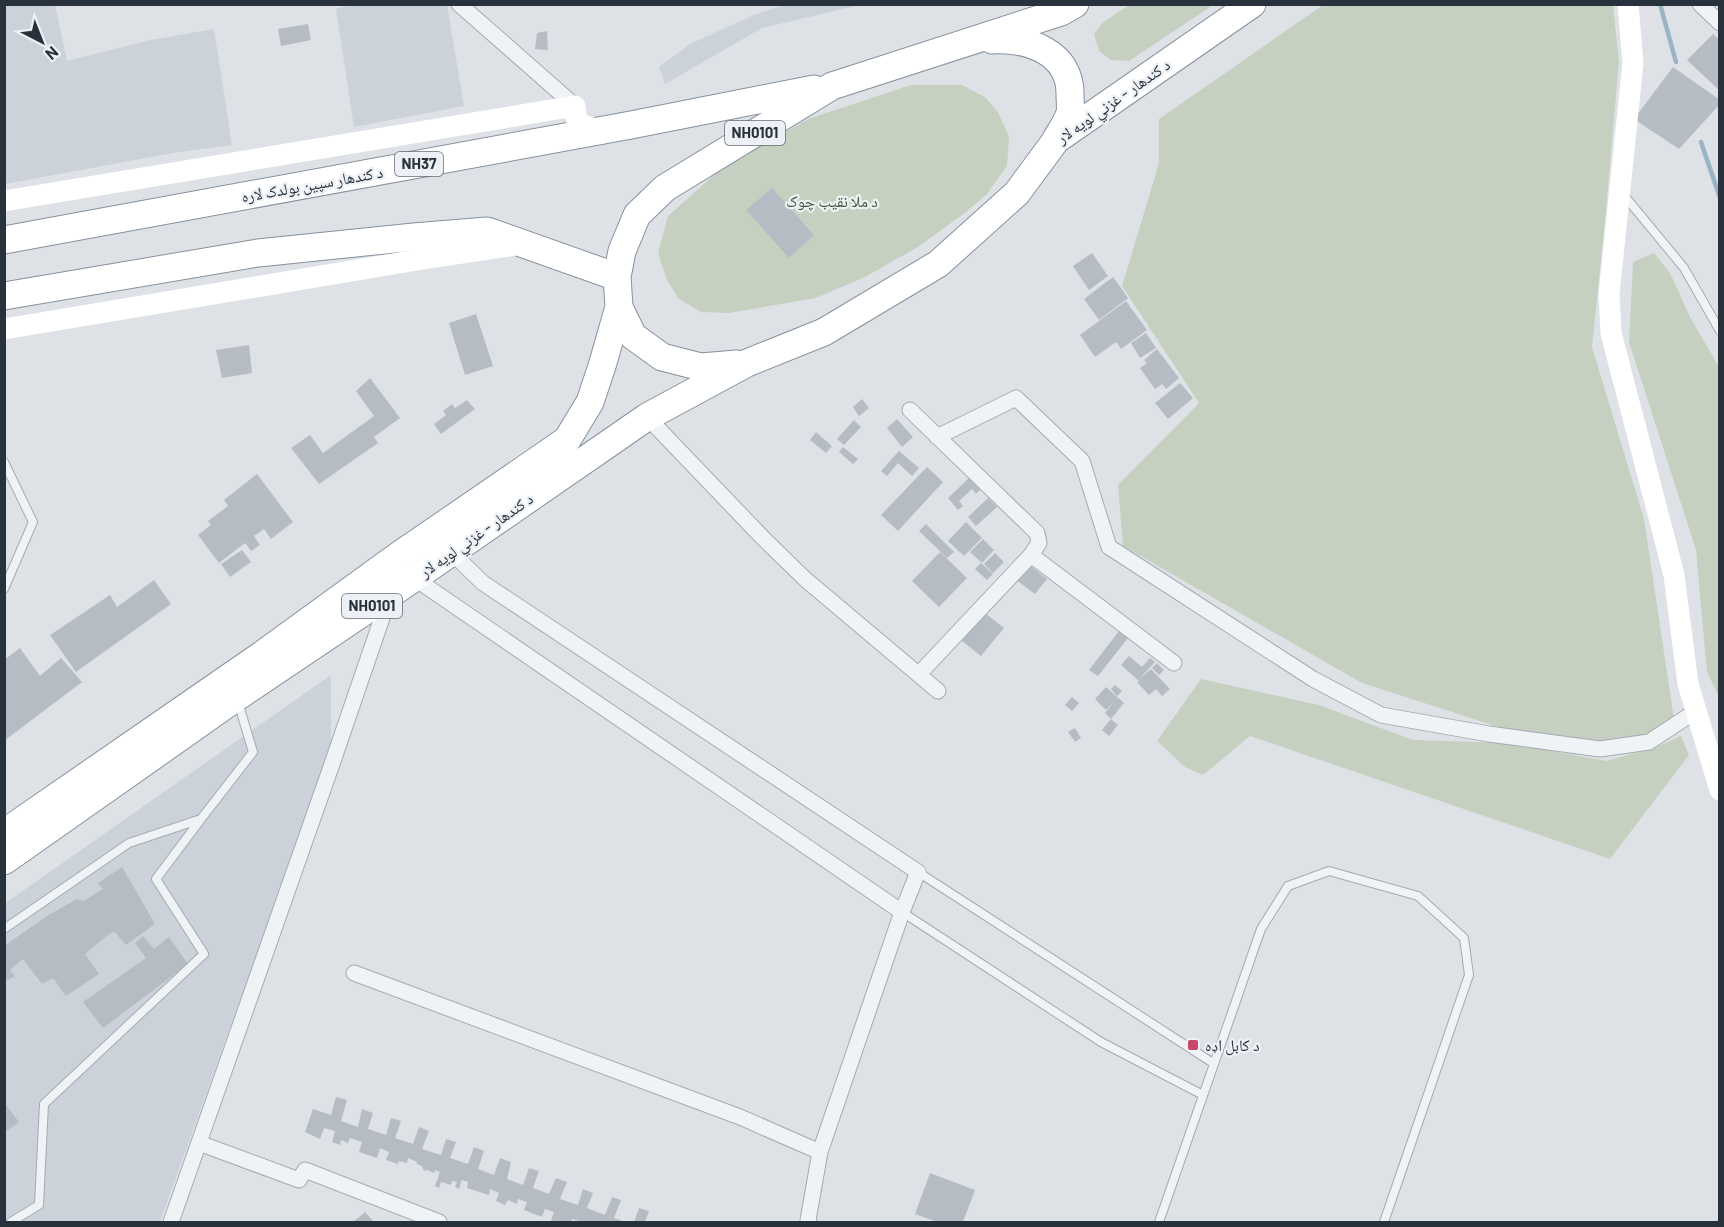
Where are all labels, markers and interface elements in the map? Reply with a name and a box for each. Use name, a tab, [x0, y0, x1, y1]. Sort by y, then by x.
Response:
north arrow	[12, 12, 72, 72]
text: N	[42, 43, 63, 64]
street label: د کندهار - غزني لويه لار	[1051, 54, 1175, 151]
road number: NH0101	[725, 121, 785, 145]
road number: NH37	[395, 152, 443, 176]
street label: د کندهار سپین بولدک لاره	[240, 162, 385, 207]
park label: د ملا نقيب چوک	[786, 191, 878, 211]
street label: د کندهار - غزني لويه لار	[414, 488, 538, 585]
road number: NH0101	[342, 594, 402, 618]
place label: د کابل اډه	[1205, 1035, 1260, 1056]
marker: د کابل اډه	[1186, 1038, 1200, 1052]

